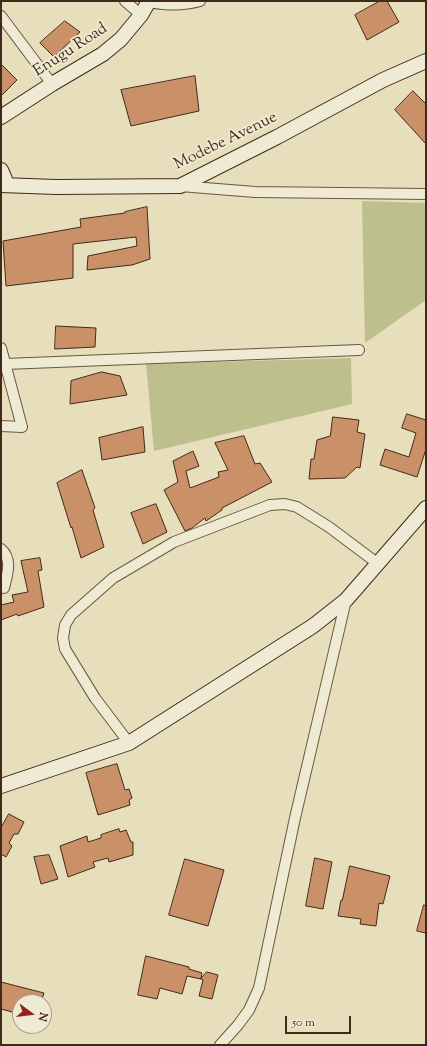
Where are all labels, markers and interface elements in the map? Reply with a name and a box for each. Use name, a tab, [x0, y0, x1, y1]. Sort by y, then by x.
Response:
street label: Enugu Road	[30, 20, 112, 82]
street label: Modebe Avenue	[171, 109, 281, 175]
north arrow	[12, 994, 52, 1034]
scale bar	[287, 1008, 353, 1034]
text: N	[34, 1011, 51, 1023]
text: 50 m	[292, 1014, 315, 1032]

